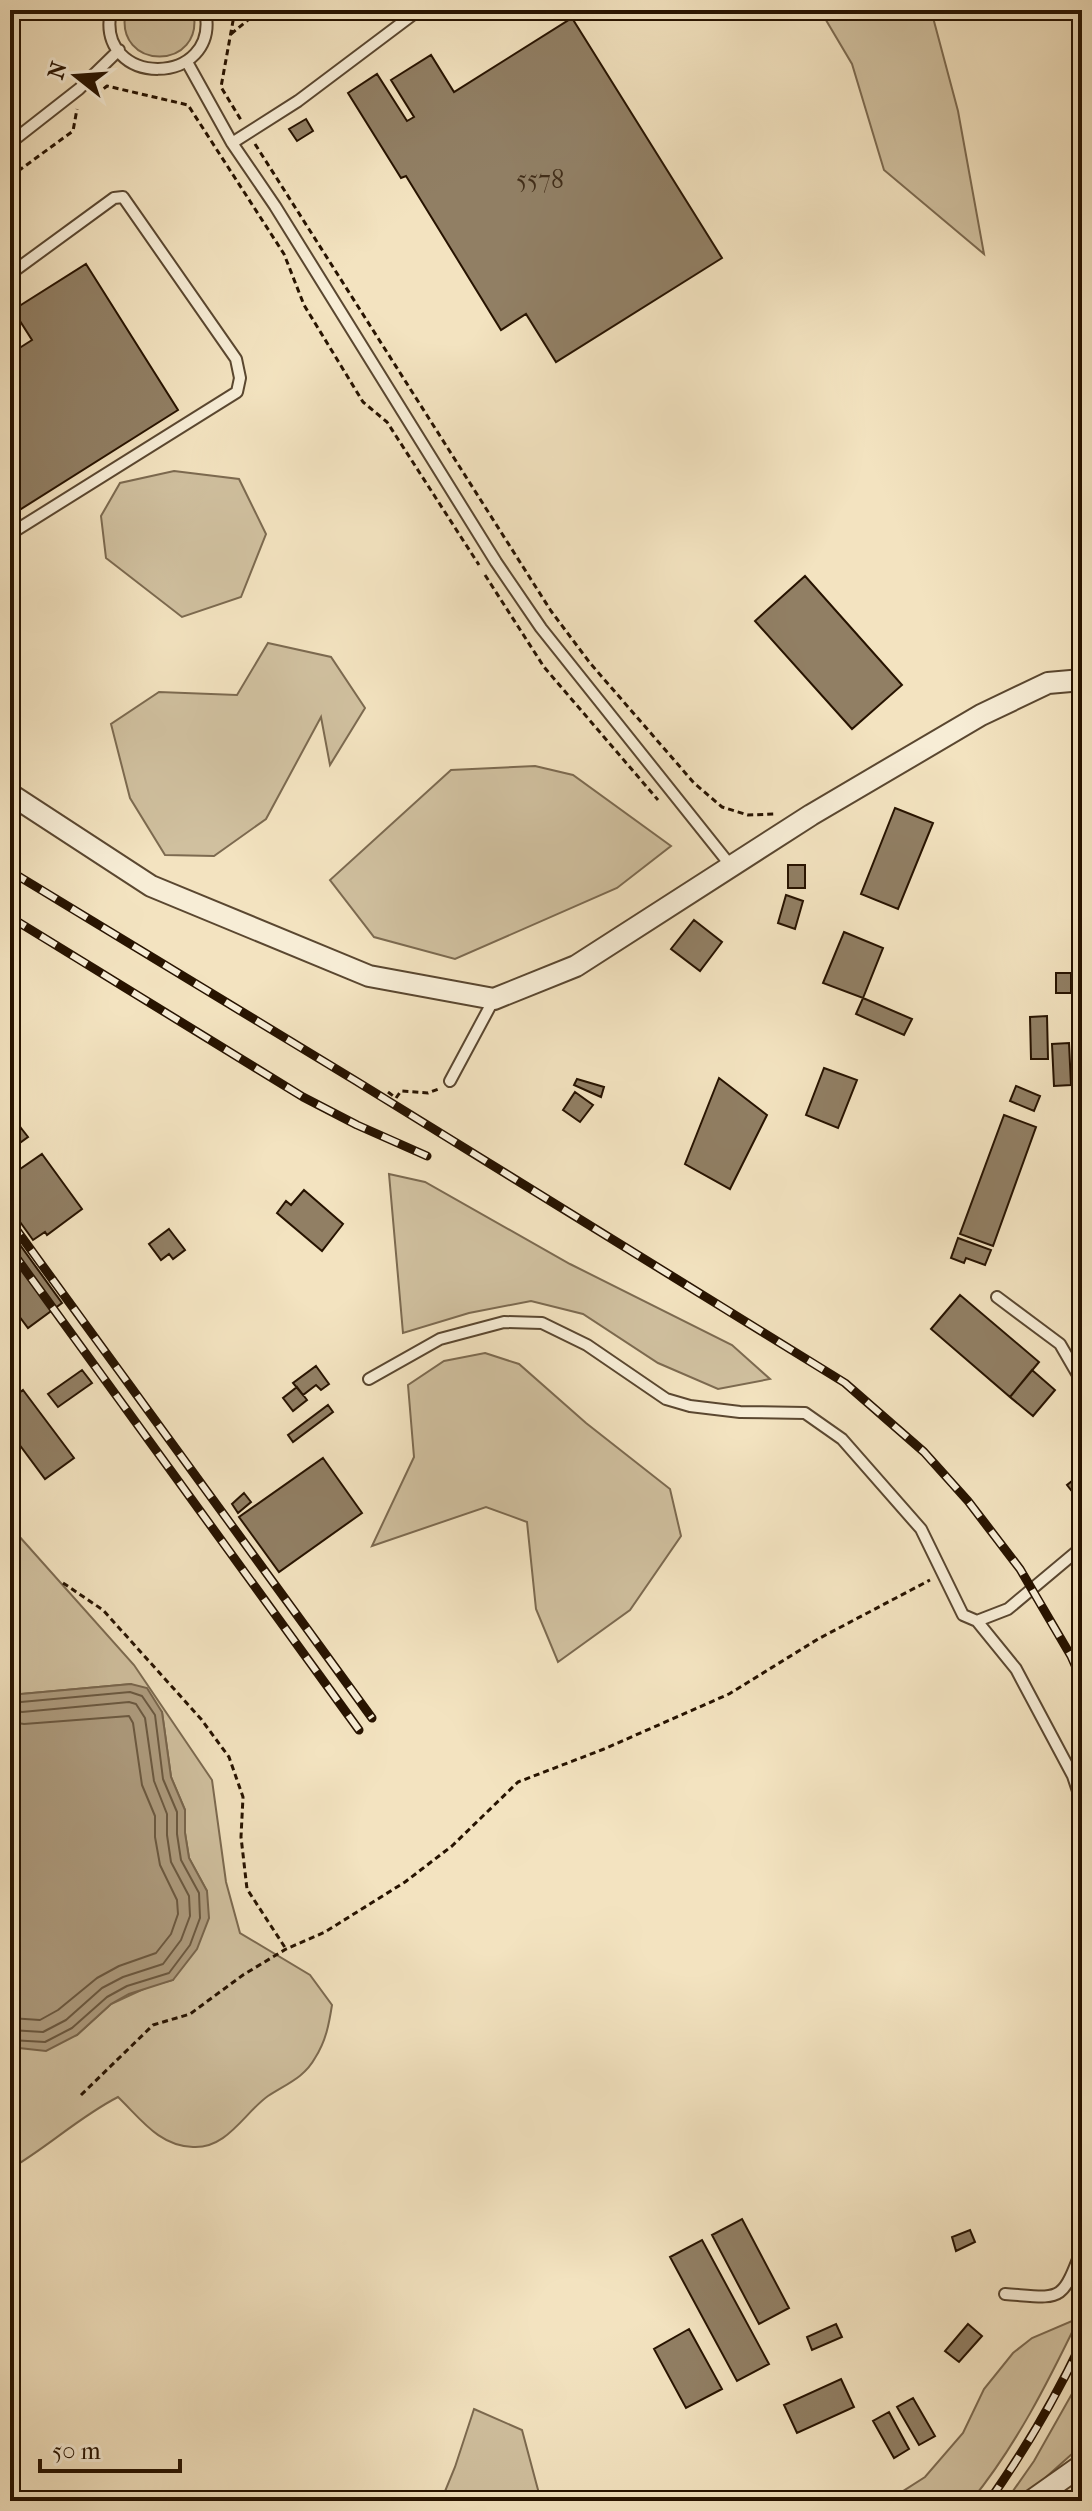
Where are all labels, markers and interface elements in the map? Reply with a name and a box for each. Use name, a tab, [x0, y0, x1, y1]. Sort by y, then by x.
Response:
north arrow	[36, 36, 116, 116]
text: N	[43, 58, 73, 82]
house number: 5578	[516, 164, 564, 195]
scale bar	[40, 2423, 180, 2473]
text: 50 m	[52, 2437, 101, 2465]

